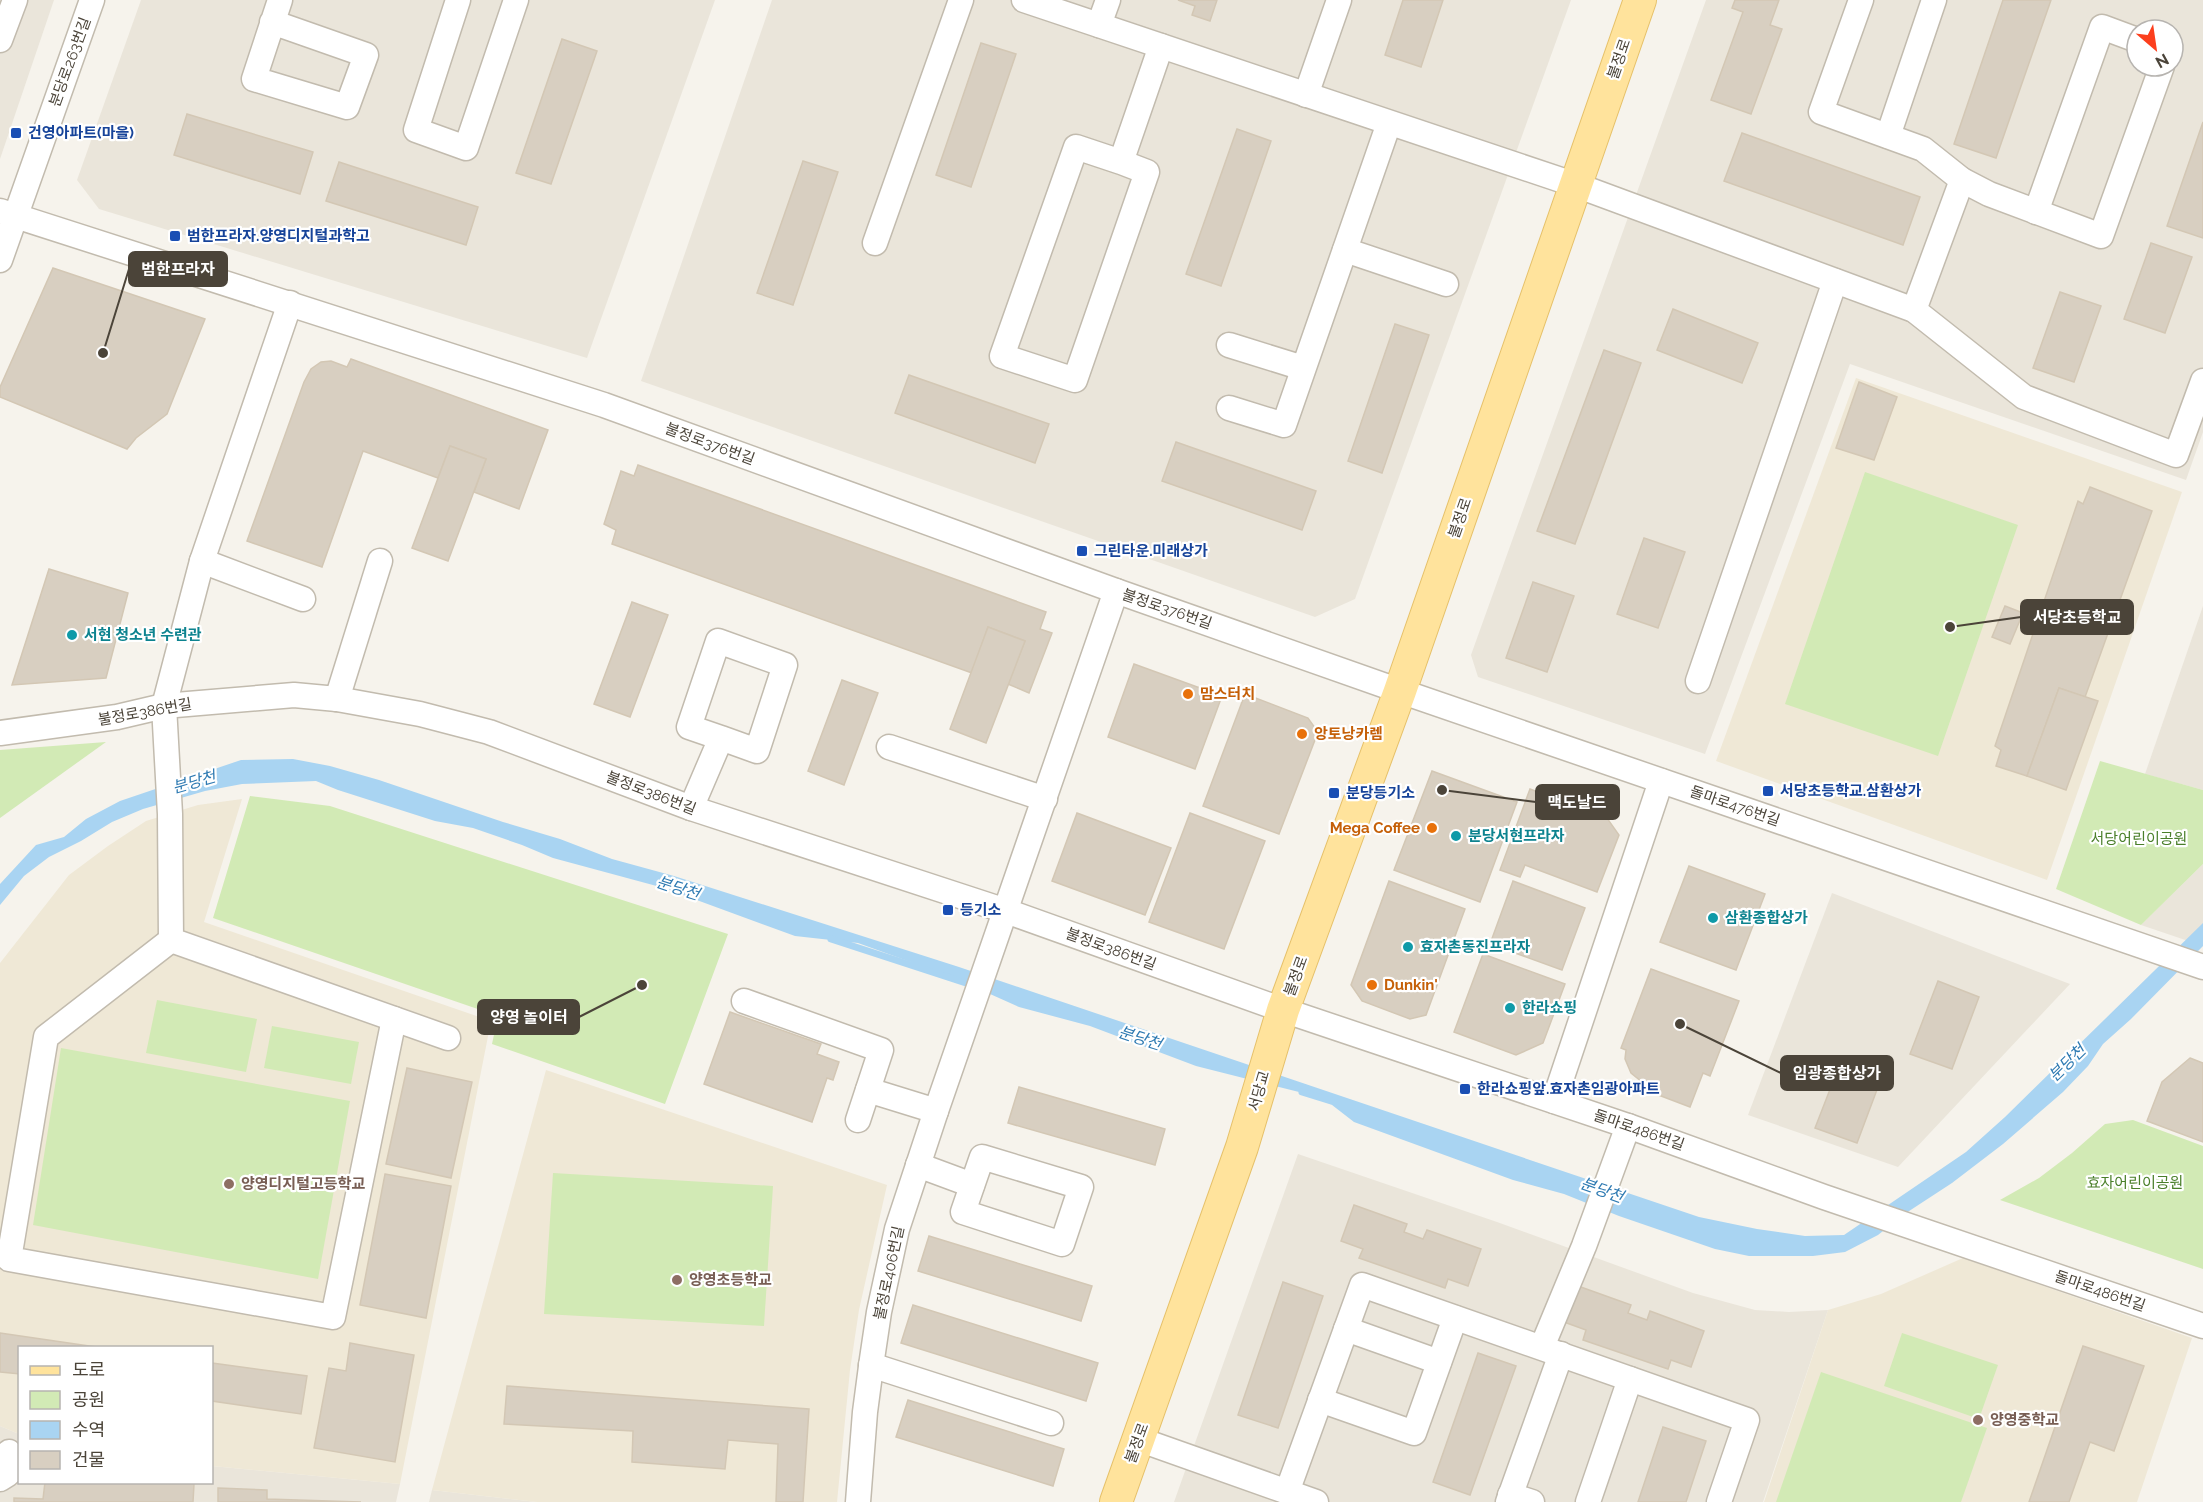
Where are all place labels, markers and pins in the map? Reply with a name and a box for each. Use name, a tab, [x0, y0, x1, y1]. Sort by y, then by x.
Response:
place label: 건영아파트(마을)	[28, 124, 134, 142]
marker: 건영아파트(마을)	[9, 126, 23, 140]
place label: 범한프라자.양영디지털과학고	[187, 227, 370, 245]
marker: 범한프라자.양영디지털과학고	[168, 229, 182, 243]
callout: 범한프라자	[129, 252, 227, 286]
place label: 그린타운.미래상가	[1094, 542, 1208, 560]
marker: 그린타운.미래상가	[1075, 544, 1089, 558]
callout: 서당초등학교	[2021, 600, 2133, 634]
place label: 서현 청소년 수련관	[84, 626, 202, 644]
marker: 서현 청소년 수련관	[65, 628, 79, 642]
place label: 맘스터치	[1200, 685, 1255, 703]
marker: 맘스터치	[1181, 687, 1195, 701]
place label: 앙토낭카렘	[1314, 725, 1383, 743]
marker: 앙토낭카렘	[1295, 727, 1309, 741]
place label: 서당초등학교.삼환상가	[1780, 782, 1922, 800]
place label: 분당등기소	[1346, 784, 1415, 802]
marker: 서당초등학교.삼환상가	[1761, 784, 1775, 798]
callout: 맥도날드	[1536, 785, 1619, 819]
marker: 분당등기소	[1327, 786, 1341, 800]
place label: Mega Coffee	[1330, 819, 1420, 837]
marker: Mega Coffee	[1425, 821, 1439, 835]
place label: 분당서현프라자	[1468, 827, 1565, 845]
marker: 분당서현프라자	[1449, 829, 1463, 843]
place label: 등기소	[960, 901, 1002, 919]
marker: 등기소	[941, 903, 955, 917]
place label: 삼환종합상가	[1725, 909, 1808, 927]
marker: 삼환종합상가	[1706, 911, 1720, 925]
place label: 효자촌동진프라자	[1420, 938, 1531, 956]
marker: 효자촌동진프라자	[1401, 940, 1415, 954]
place label: Dunkin'	[1384, 976, 1438, 994]
marker: Dunkin'	[1365, 978, 1379, 992]
place label: 한라쇼핑	[1522, 999, 1577, 1017]
callout: 양영 놀이터	[478, 1000, 579, 1034]
marker: 한라쇼핑	[1503, 1001, 1517, 1015]
callout: 임광종합상가	[1781, 1056, 1893, 1090]
place label: 한라쇼핑앞.효자촌임광아파트	[1477, 1080, 1660, 1098]
marker: 한라쇼핑앞.효자촌임광아파트	[1458, 1082, 1472, 1096]
place label: 양영디지털고등학교	[241, 1175, 365, 1193]
marker: 양영디지털고등학교	[222, 1177, 236, 1191]
place label: 양영초등학교	[689, 1271, 772, 1289]
marker: 양영초등학교	[670, 1273, 684, 1287]
place label: 양영중학교	[1990, 1411, 2059, 1429]
marker: 양영중학교	[1971, 1413, 1985, 1427]

